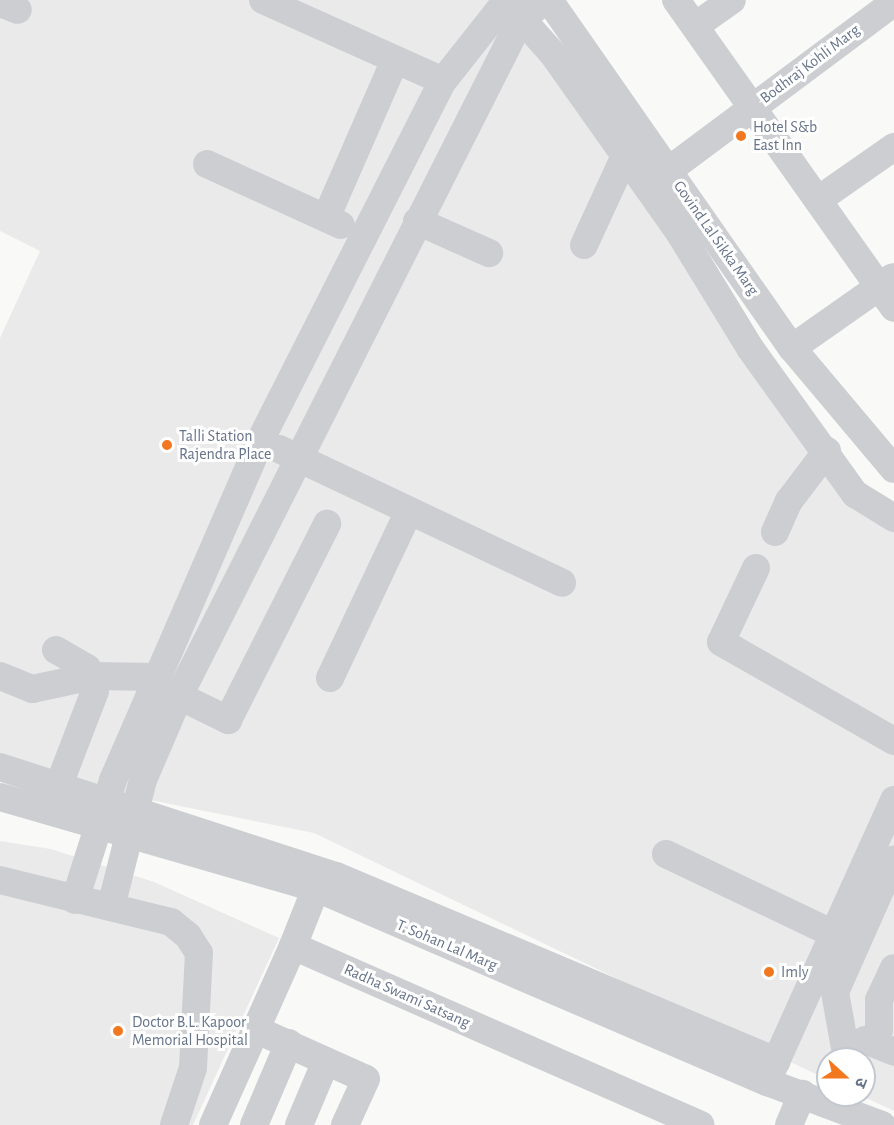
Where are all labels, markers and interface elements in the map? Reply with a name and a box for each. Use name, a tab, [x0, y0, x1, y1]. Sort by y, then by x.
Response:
street label: Bodhraj Kohli Marg	[756, 20, 864, 108]
place label: Hotel S&b East Inn	[753, 117, 817, 155]
marker: Hotel S&b East Inn	[734, 129, 748, 143]
street label: Govind Lal Sikka Marg	[669, 177, 763, 299]
place label: Talli Station Rajendra Place	[179, 426, 271, 464]
marker: Talli Station Rajendra Place	[160, 438, 174, 452]
street label: T. Sohan Lal Marg	[394, 915, 500, 975]
street label: Radha Swami Satsang	[341, 960, 473, 1032]
place label: Imly	[781, 962, 809, 982]
marker: Imly	[762, 965, 776, 979]
place label: Doctor B.L. Kapoor Memorial Hospital	[132, 1012, 248, 1050]
marker: Doctor B.L. Kapoor Memorial Hospital	[109, 1022, 127, 1040]
north arrow	[816, 1047, 876, 1107]
text: उ	[852, 1075, 870, 1090]

